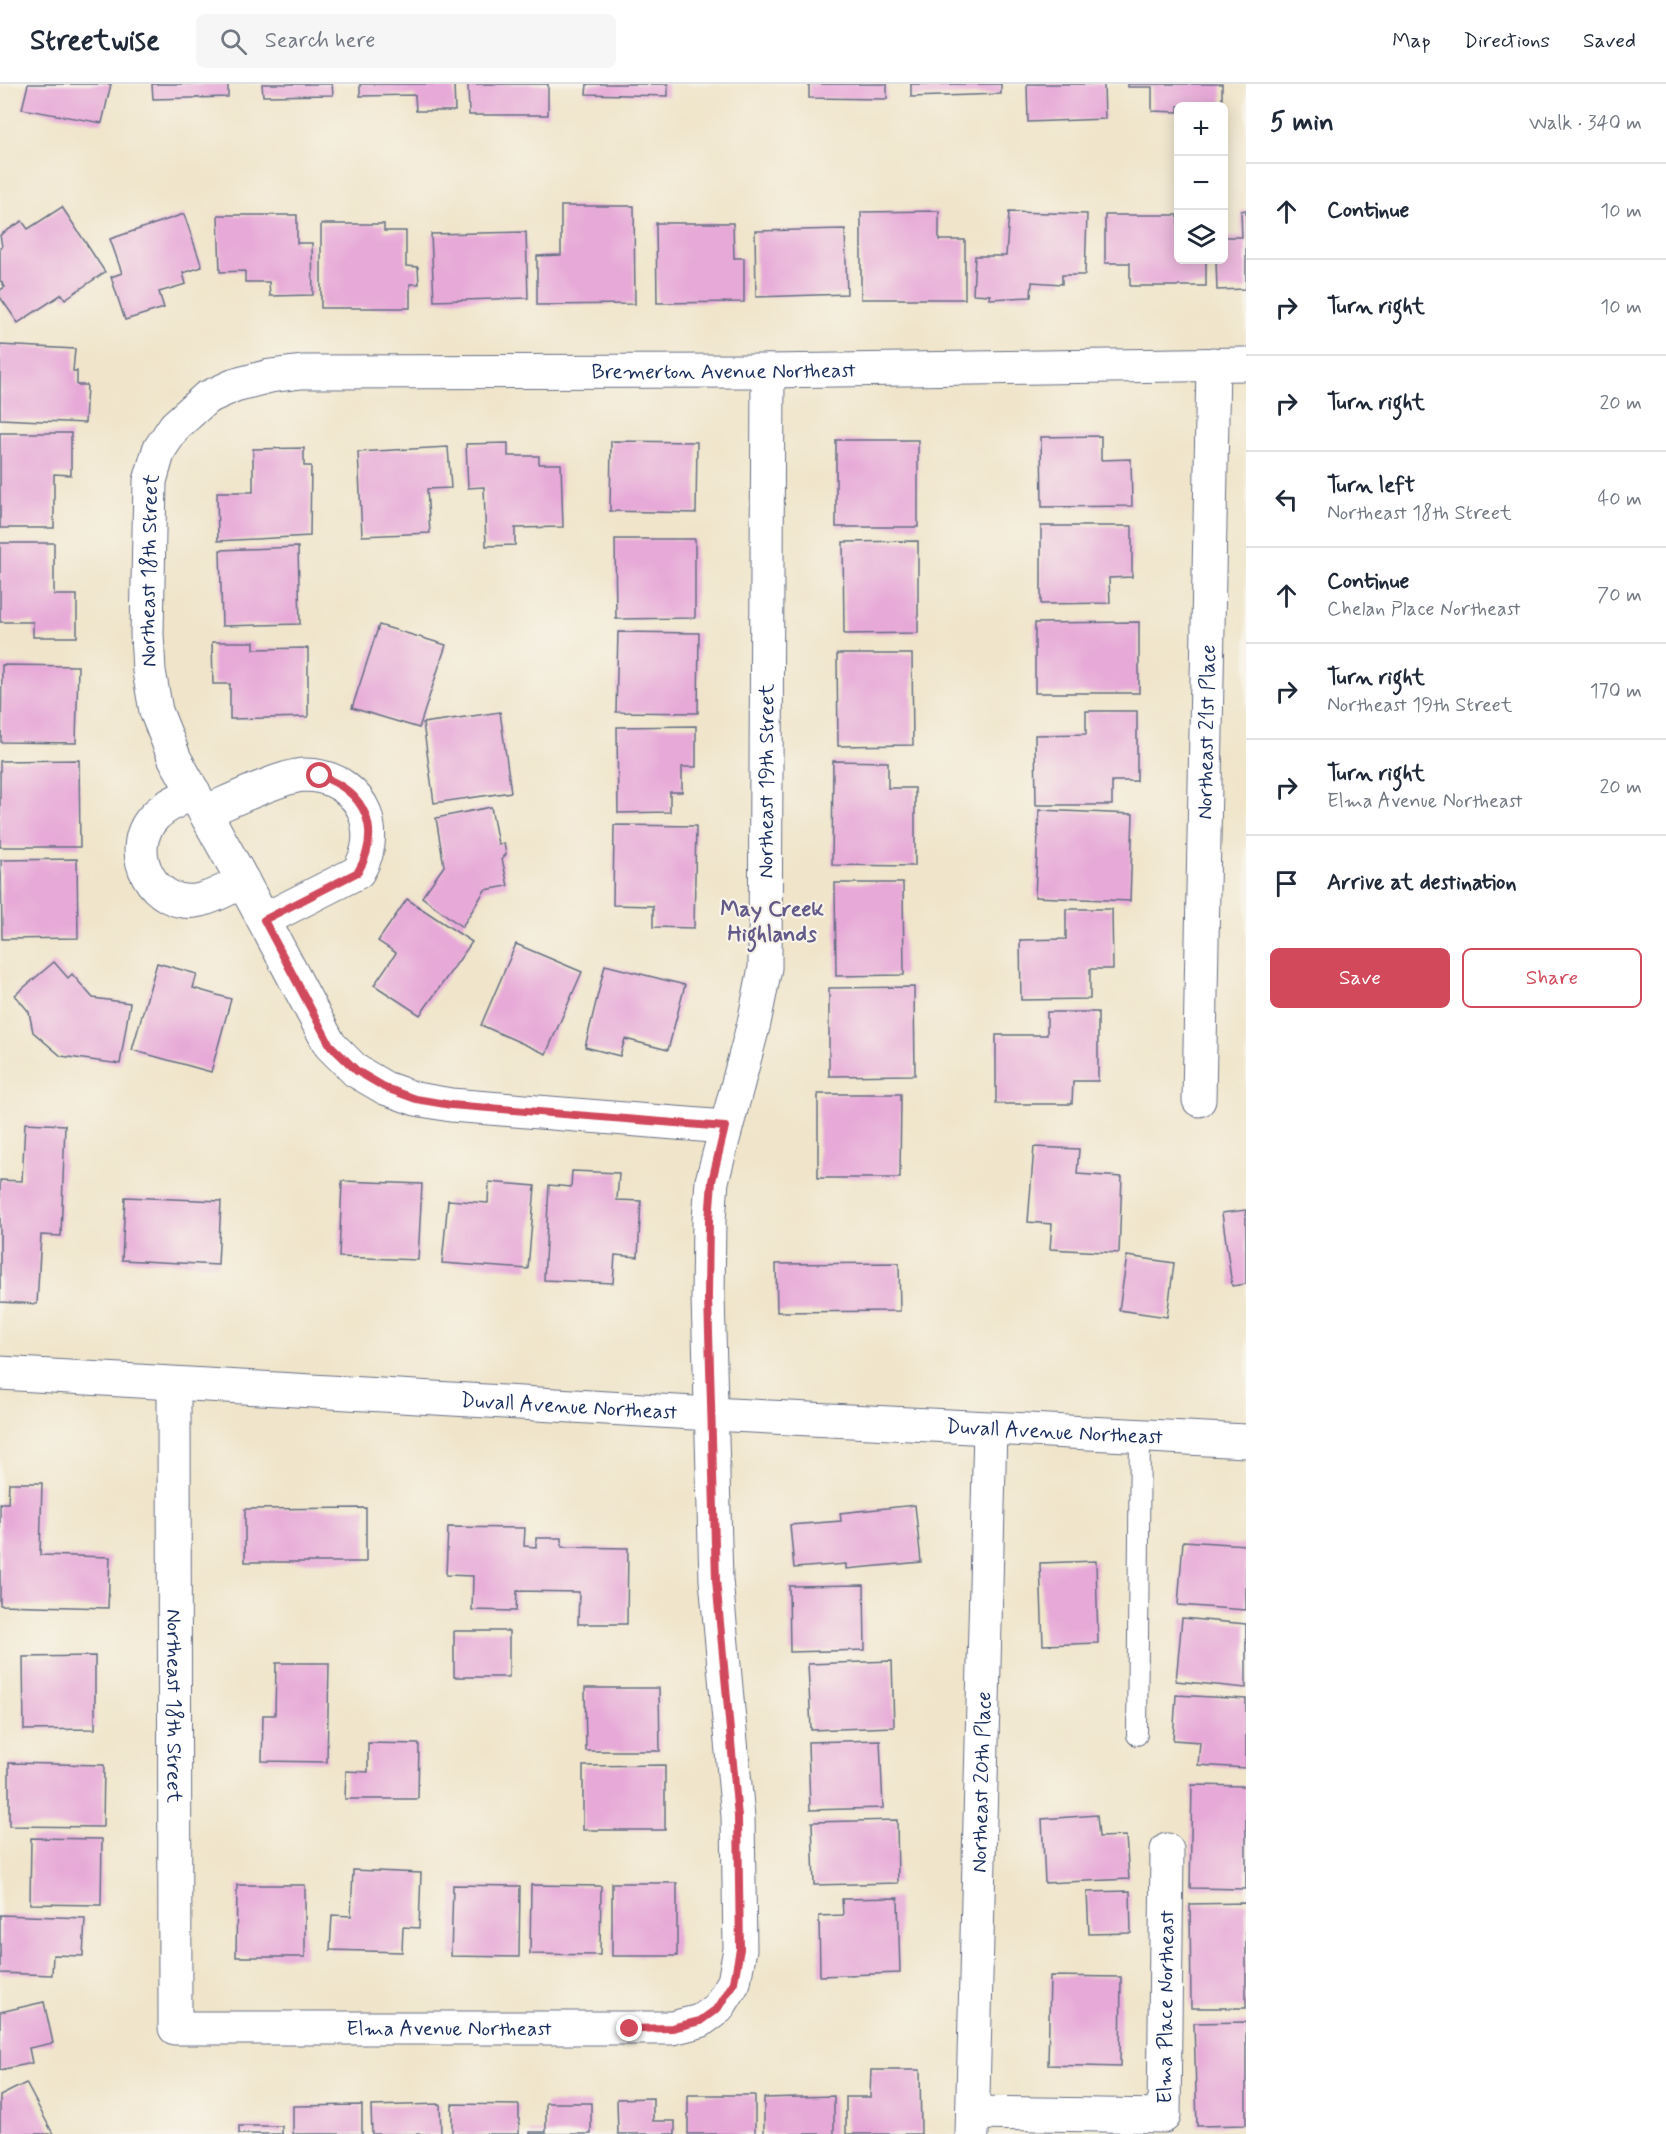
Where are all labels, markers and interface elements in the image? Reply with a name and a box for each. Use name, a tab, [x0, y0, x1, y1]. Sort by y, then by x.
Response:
search box	[196, 14, 616, 68]
text: Streetwise	[30, 23, 160, 60]
icon: search	[217, 25, 250, 58]
text: Search here	[265, 27, 375, 55]
text: Map	[1392, 27, 1431, 55]
text: Directions	[1464, 27, 1550, 55]
text: Saved	[1583, 27, 1636, 55]
map controls	[1174, 102, 1228, 264]
button: +	[1174, 102, 1228, 156]
text: 5 min	[1270, 106, 1334, 140]
text: Walk · 340 m	[1529, 110, 1642, 137]
button: −	[1174, 156, 1228, 210]
icon: ahead	[1270, 195, 1303, 228]
text: Continue	[1327, 197, 1409, 225]
text: 10 m	[1600, 198, 1642, 225]
button: layers	[1174, 210, 1228, 264]
icon: right	[1270, 291, 1303, 324]
text: Turn right	[1327, 293, 1425, 321]
text: 10 m	[1600, 294, 1642, 321]
street label: Bremerton Avenue Northeast	[592, 357, 856, 386]
icon: right	[1270, 387, 1303, 420]
text: Turn right	[1327, 389, 1425, 417]
text: 20 m	[1599, 390, 1642, 417]
street label: Northeast 18th Street	[134, 469, 167, 668]
text: Turn left	[1327, 472, 1415, 500]
icon: left	[1270, 483, 1303, 516]
text: 40 m	[1598, 486, 1642, 513]
text: Northeast 18th Street	[1327, 500, 1512, 527]
text: Continue	[1327, 568, 1409, 596]
icon: ahead	[1270, 579, 1303, 612]
text: 70 m	[1597, 582, 1642, 609]
text: Chelan Place Northeast	[1327, 596, 1520, 623]
street label: Northeast 21st Place	[1191, 644, 1223, 820]
text: Turn right	[1327, 664, 1425, 692]
icon: right	[1270, 675, 1303, 708]
text: 170 m	[1590, 678, 1642, 705]
street label: Northeast 19th Street	[752, 683, 781, 879]
text: Northeast 19th Street	[1327, 692, 1513, 719]
text: Turn right	[1327, 760, 1425, 788]
route start	[306, 762, 332, 788]
icon: right	[1270, 771, 1303, 804]
text: 20 m	[1599, 774, 1642, 801]
text: Elma Avenue Northeast	[1327, 788, 1522, 815]
icon: arrive	[1270, 867, 1303, 900]
text: Arrive at destination	[1327, 869, 1517, 897]
district label: May Creek Highlands	[720, 896, 824, 953]
button: Save	[1270, 948, 1450, 1008]
button: Share	[1462, 948, 1642, 1008]
street label: Duvall Avenue Northeast	[460, 1387, 679, 1427]
street label: Duvall Avenue Northeast	[945, 1413, 1164, 1452]
street label: Northeast 18th Street	[159, 1609, 188, 1804]
street label: Northeast 20th Place	[966, 1691, 998, 1873]
street label: Elma Place Northeast	[1151, 1909, 1181, 2104]
street label: Elma Avenue Northeast	[346, 2015, 552, 2043]
route end	[616, 2015, 642, 2041]

